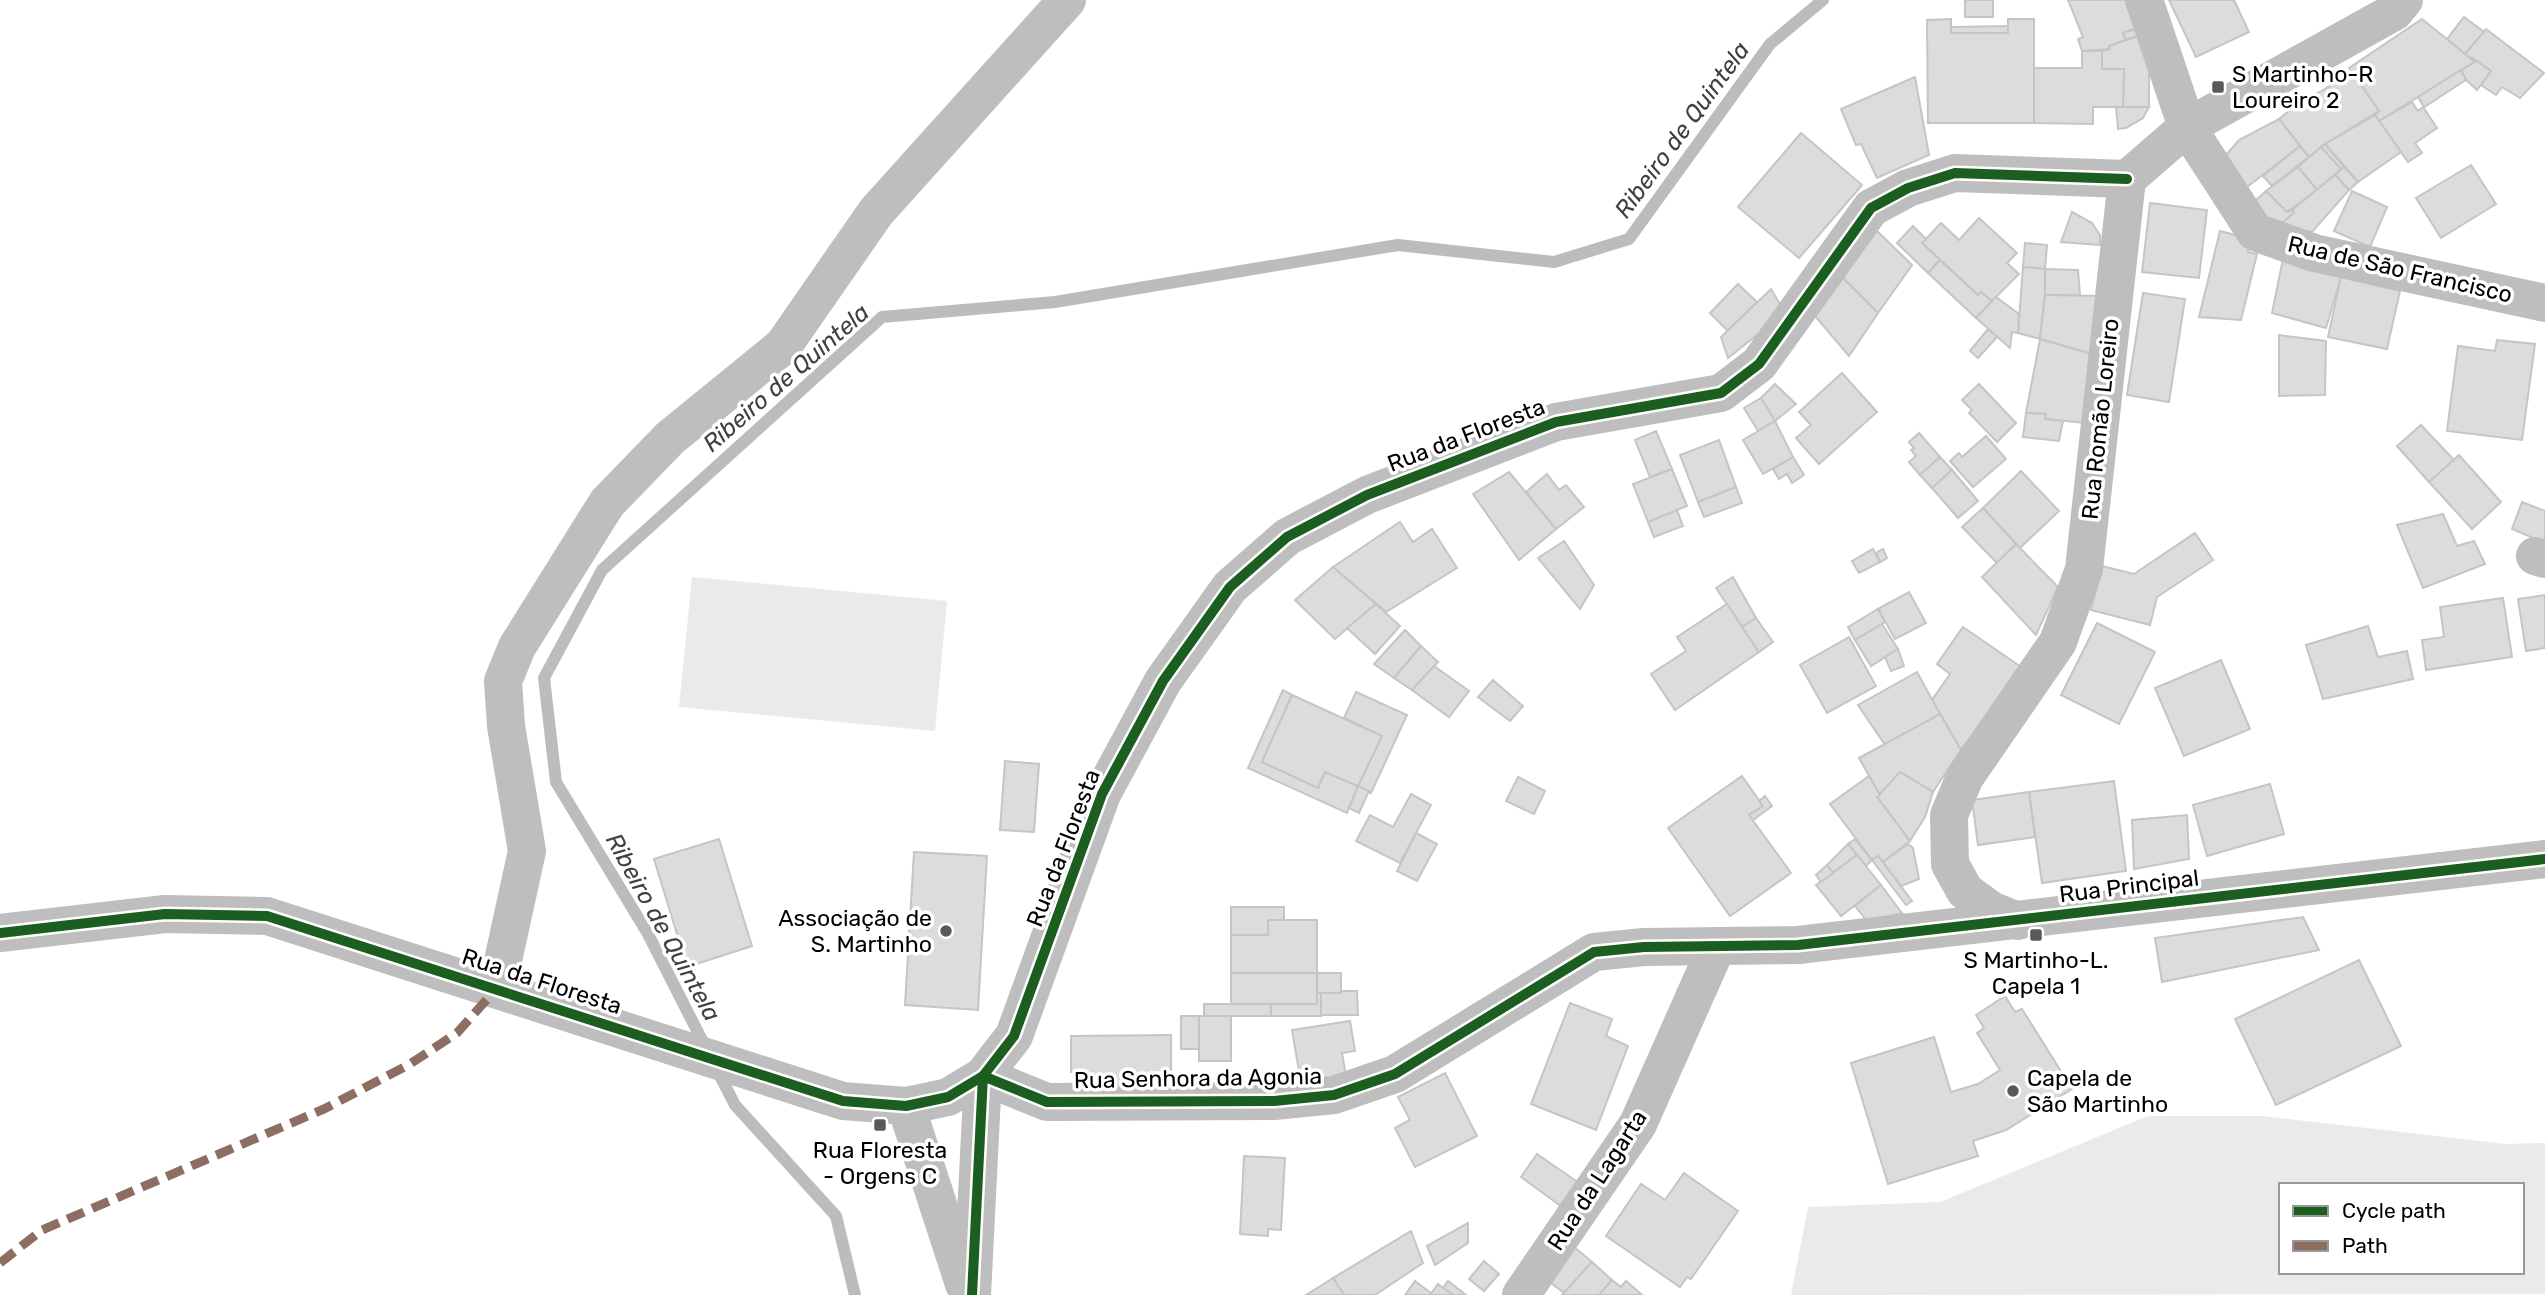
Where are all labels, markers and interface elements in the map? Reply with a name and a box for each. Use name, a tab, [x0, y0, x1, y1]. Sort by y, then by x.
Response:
water label: Ribeiro de Quintela	[1609, 36, 1755, 224]
place label: S Martinho-R Loureiro 2	[2232, 60, 2373, 114]
marker: S Martinho-R Loureiro 2	[2210, 79, 2226, 95]
street label: Rua de São Francisco	[2285, 230, 2515, 308]
water label: Ribeiro de Quintela	[697, 298, 875, 458]
street label: Rua Romão Loreiro	[2076, 317, 2124, 521]
street label: Rua da Floresta	[1383, 392, 1549, 478]
street label: Rua da Floresta	[1020, 765, 1106, 931]
water label: Ribeiro de Quintela	[600, 828, 726, 1026]
street label: Rua Principal	[2058, 864, 2200, 908]
place label: Associação de S. Martinho	[778, 904, 932, 958]
marker: Associação de S. Martinho	[938, 923, 954, 939]
marker: S Martinho-L. Capela 1	[2028, 927, 2044, 943]
street label: Rua da Floresta	[459, 942, 625, 1020]
place label: S Martinho-L. Capela 1	[1963, 946, 2109, 1000]
street label: Rua Senhora da Agonia	[1074, 1062, 1322, 1094]
place label: Capela de São Martinho	[2027, 1064, 2168, 1118]
marker: Capela de São Martinho	[2005, 1083, 2021, 1099]
street label: Rua da Lagarta	[1541, 1105, 1653, 1255]
marker: Rua Floresta - Orgens C	[872, 1117, 888, 1133]
place label: Rua Floresta - Orgens C	[813, 1136, 947, 1190]
legend	[2279, 1183, 2524, 1274]
text: Cycle path	[2342, 1198, 2446, 1223]
text: Path	[2342, 1233, 2388, 1258]

